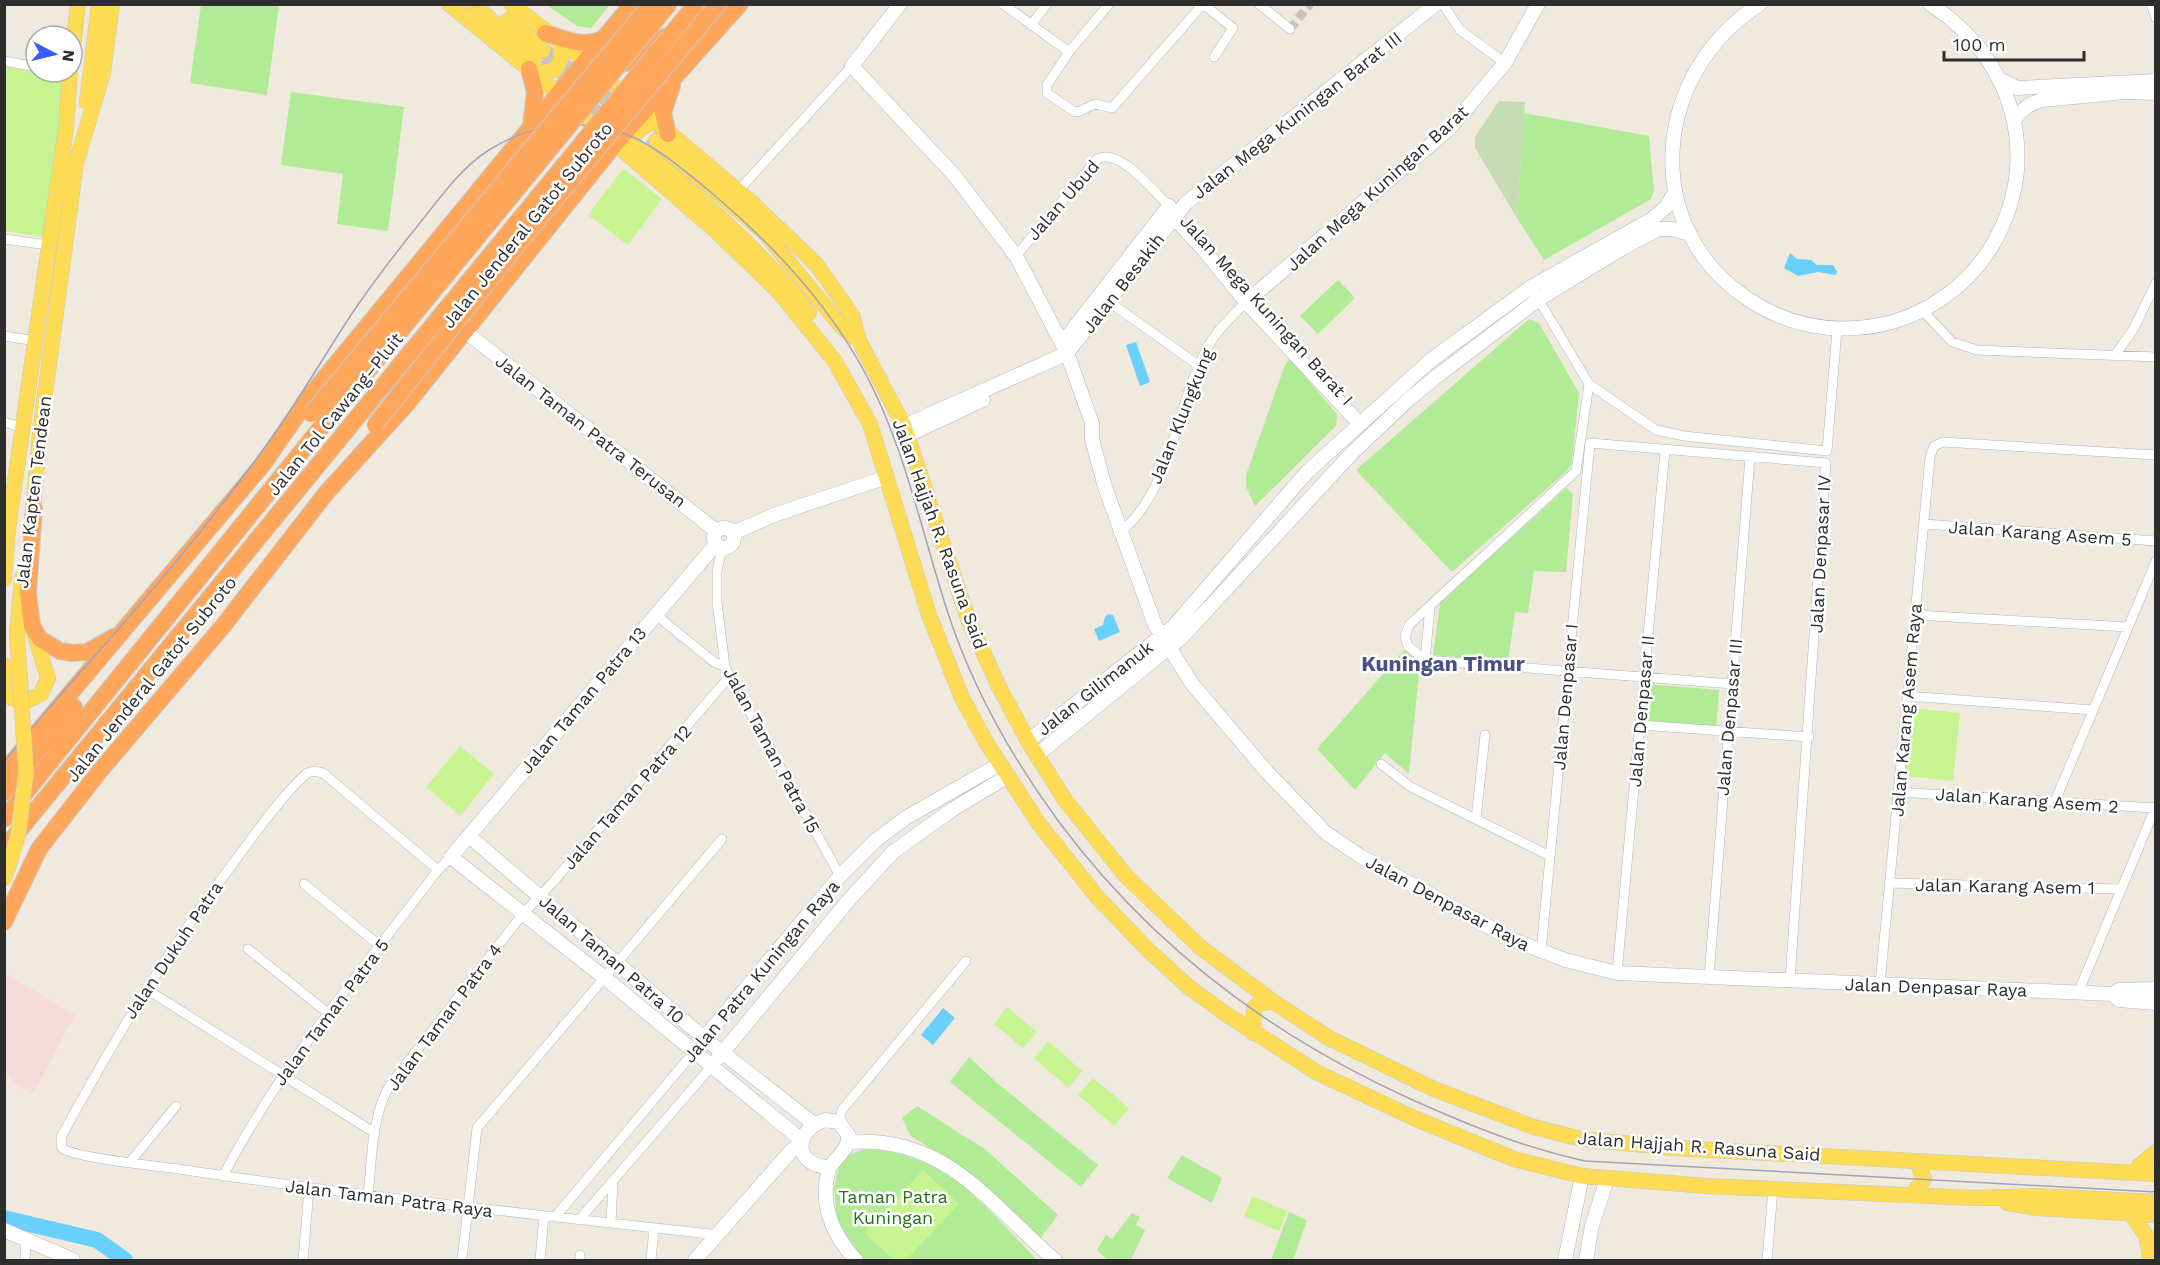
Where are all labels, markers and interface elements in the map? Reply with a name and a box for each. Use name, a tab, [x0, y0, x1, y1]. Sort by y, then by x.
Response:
north arrow	[24, 24, 84, 84]
scale bar	[1944, 24, 2084, 62]
street label: Jalan Mega Kuningan Barat III	[1188, 27, 1406, 203]
text: 100 m	[1953, 34, 2006, 55]
text: N	[58, 49, 79, 63]
street label: Jalan Mega Kuningan Barat	[1282, 101, 1472, 275]
street label: Jalan Jenderal Gatot Subroto	[437, 118, 617, 332]
street label: Jalan Ubud	[1022, 156, 1104, 244]
street label: Jalan Mega Kuningan Barat I	[1176, 211, 1358, 409]
street label: Jalan Besakih	[1077, 229, 1169, 337]
street label: Jalan Tol Cawang–Pluit	[263, 328, 407, 500]
street label: Jalan Klungkung	[1144, 345, 1218, 487]
street label: Jalan Taman Patra Terusan	[492, 350, 690, 512]
street label: Jalan Kapten Tendean	[11, 394, 55, 590]
street label: Jalan Hajjah R. Rasuna Said	[888, 416, 992, 652]
street label: Jalan Denpasar IV	[1805, 474, 1835, 634]
street label: Jalan Karang Asem 5	[1948, 516, 2132, 550]
street label: Jalan Jenderal Gatot Subroto	[61, 572, 241, 786]
street label: Jalan Karang Asem Raya	[1886, 602, 1926, 818]
street label: Jalan Taman Patra 13	[516, 622, 650, 778]
street label: Jalan Denpasar I	[1548, 623, 1582, 771]
street label: Jalan Denpasar II	[1624, 634, 1658, 788]
street label: Jalan Gilimanuk	[1033, 636, 1157, 740]
street label: Jalan Denpasar III	[1712, 638, 1746, 796]
district label: Kuningan Timur	[1361, 651, 1525, 676]
street label: Jalan Taman Patra 15	[719, 663, 825, 837]
street label: Jalan Taman Patra 12	[558, 720, 696, 874]
street label: Jalan Karang Asem 2	[1935, 783, 2119, 817]
street label: Jalan Denpasar Raya	[1362, 851, 1534, 955]
street label: Jalan Karang Asem 1	[1915, 874, 2095, 898]
street label: Jalan Patra Kuningan Raya	[678, 875, 844, 1067]
street label: Jalan Dukuh Patra	[119, 877, 227, 1023]
street label: Jalan Taman Patra 10	[535, 890, 689, 1028]
street label: Jalan Taman Patra 5	[269, 935, 393, 1089]
street label: Jalan Taman Patra 4	[382, 939, 506, 1095]
street label: Jalan Denpasar Raya	[1844, 973, 2028, 1001]
street label: Jalan Hajjah R. Rasuna Said	[1577, 1127, 1821, 1165]
street label: Jalan Taman Patra Raya	[284, 1175, 494, 1221]
park label: Taman Patra Kuningan	[838, 1186, 948, 1228]

